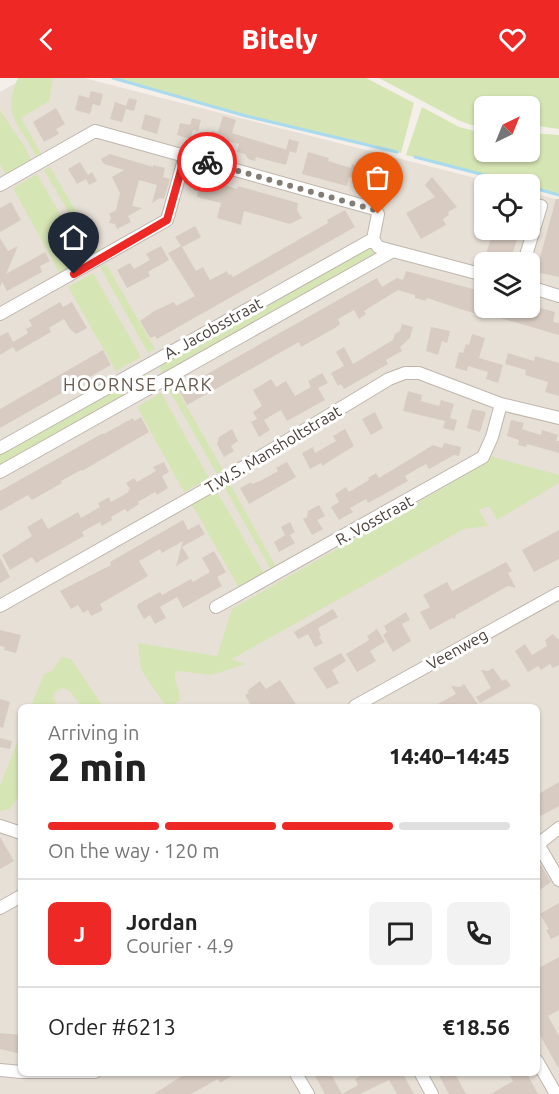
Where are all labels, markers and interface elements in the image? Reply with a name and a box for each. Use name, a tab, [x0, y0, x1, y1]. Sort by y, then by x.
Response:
icon: back	[30, 23, 63, 56]
icon: heart	[496, 23, 529, 56]
text: Bitely	[241, 24, 318, 54]
north arrow	[474, 96, 540, 162]
map controls	[474, 96, 540, 318]
courier	[177, 132, 237, 192]
icon: bike	[191, 146, 224, 179]
pin	[352, 152, 403, 214]
icon: bag	[361, 161, 394, 194]
button: locate	[474, 174, 540, 240]
pin	[48, 212, 99, 274]
icon: home	[57, 221, 90, 254]
button: layers	[474, 252, 540, 318]
street label: A. Jacobsstraat	[161, 293, 266, 362]
district label: HOORNSE PARK	[63, 374, 213, 394]
street label: T.W.S. Mansholtstraat	[202, 401, 345, 497]
street label: R. Vosstraat	[332, 491, 416, 549]
street label: Veenweg	[423, 625, 491, 673]
text: Arriving in	[48, 721, 139, 744]
text: 14:40–14:45	[389, 743, 510, 768]
text: 2 min	[48, 745, 147, 788]
text: On the way · 120 m	[48, 839, 220, 862]
button: chat	[369, 902, 432, 965]
button: phone	[447, 902, 510, 965]
text: Jordan	[126, 909, 198, 934]
text: J	[74, 921, 85, 946]
text: Courier · 4.9	[126, 934, 234, 957]
text: Order #6213	[48, 1014, 176, 1039]
text: €18.56	[443, 1014, 510, 1039]

